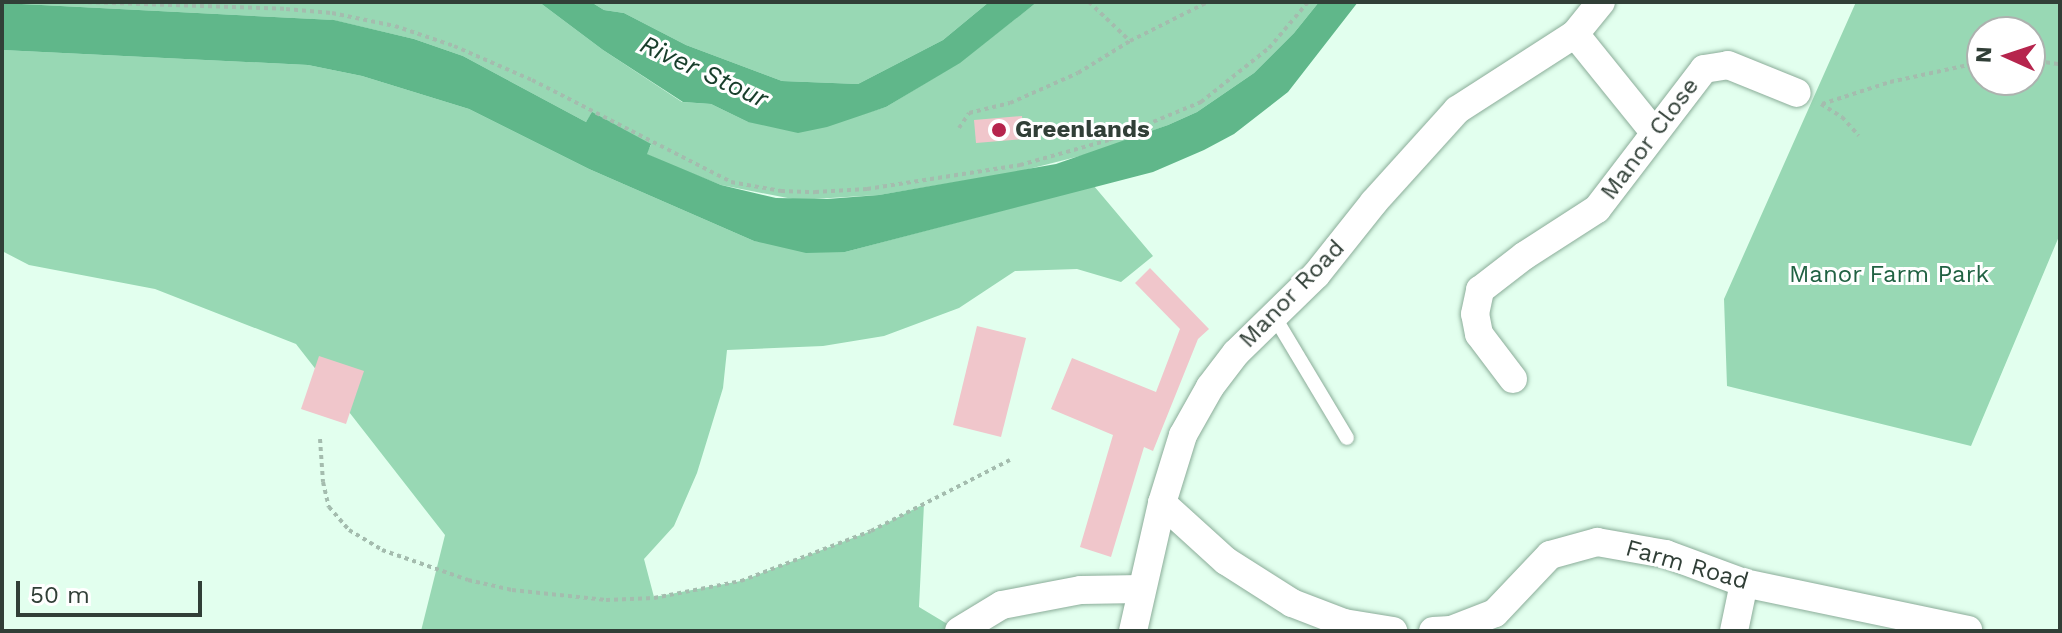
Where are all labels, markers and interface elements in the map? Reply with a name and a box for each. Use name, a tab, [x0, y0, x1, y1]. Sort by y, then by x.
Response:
north arrow	[1966, 16, 2046, 96]
water label: River Stour	[635, 29, 773, 115]
text: N	[1971, 46, 1996, 64]
street label: Manor Close	[1595, 72, 1705, 206]
place label: Greenlands	[1015, 116, 1150, 144]
marker: Greenlands	[990, 121, 1008, 139]
street label: Manor Road	[1233, 234, 1351, 354]
park label: Manor Farm Park	[1789, 261, 1989, 289]
street label: Farm Road	[1622, 534, 1752, 596]
scale bar	[20, 565, 206, 615]
text: 50 m	[30, 581, 90, 609]

